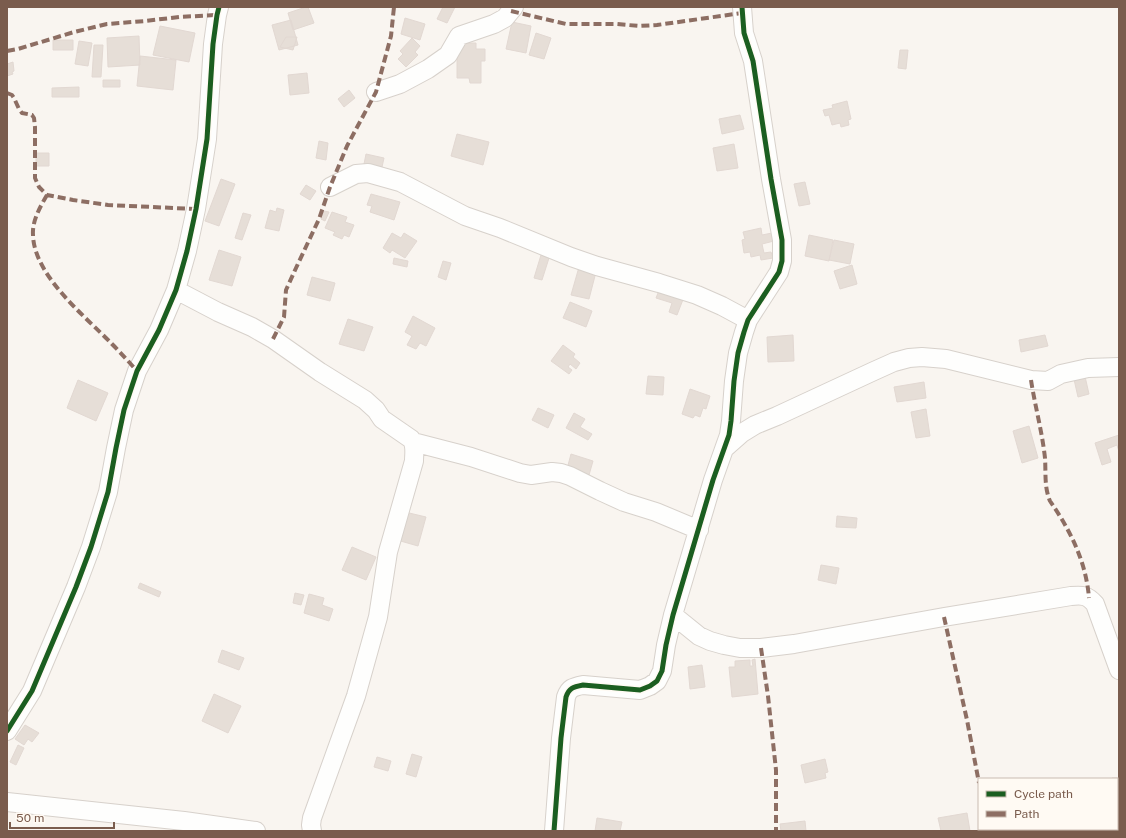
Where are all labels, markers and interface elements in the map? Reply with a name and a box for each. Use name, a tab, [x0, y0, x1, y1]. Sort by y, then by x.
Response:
legend	[978, 778, 1118, 830]
text: Cycle path	[1014, 787, 1073, 801]
scale bar	[10, 804, 114, 830]
text: Path	[1014, 807, 1040, 821]
text: 50 m	[16, 811, 44, 825]

